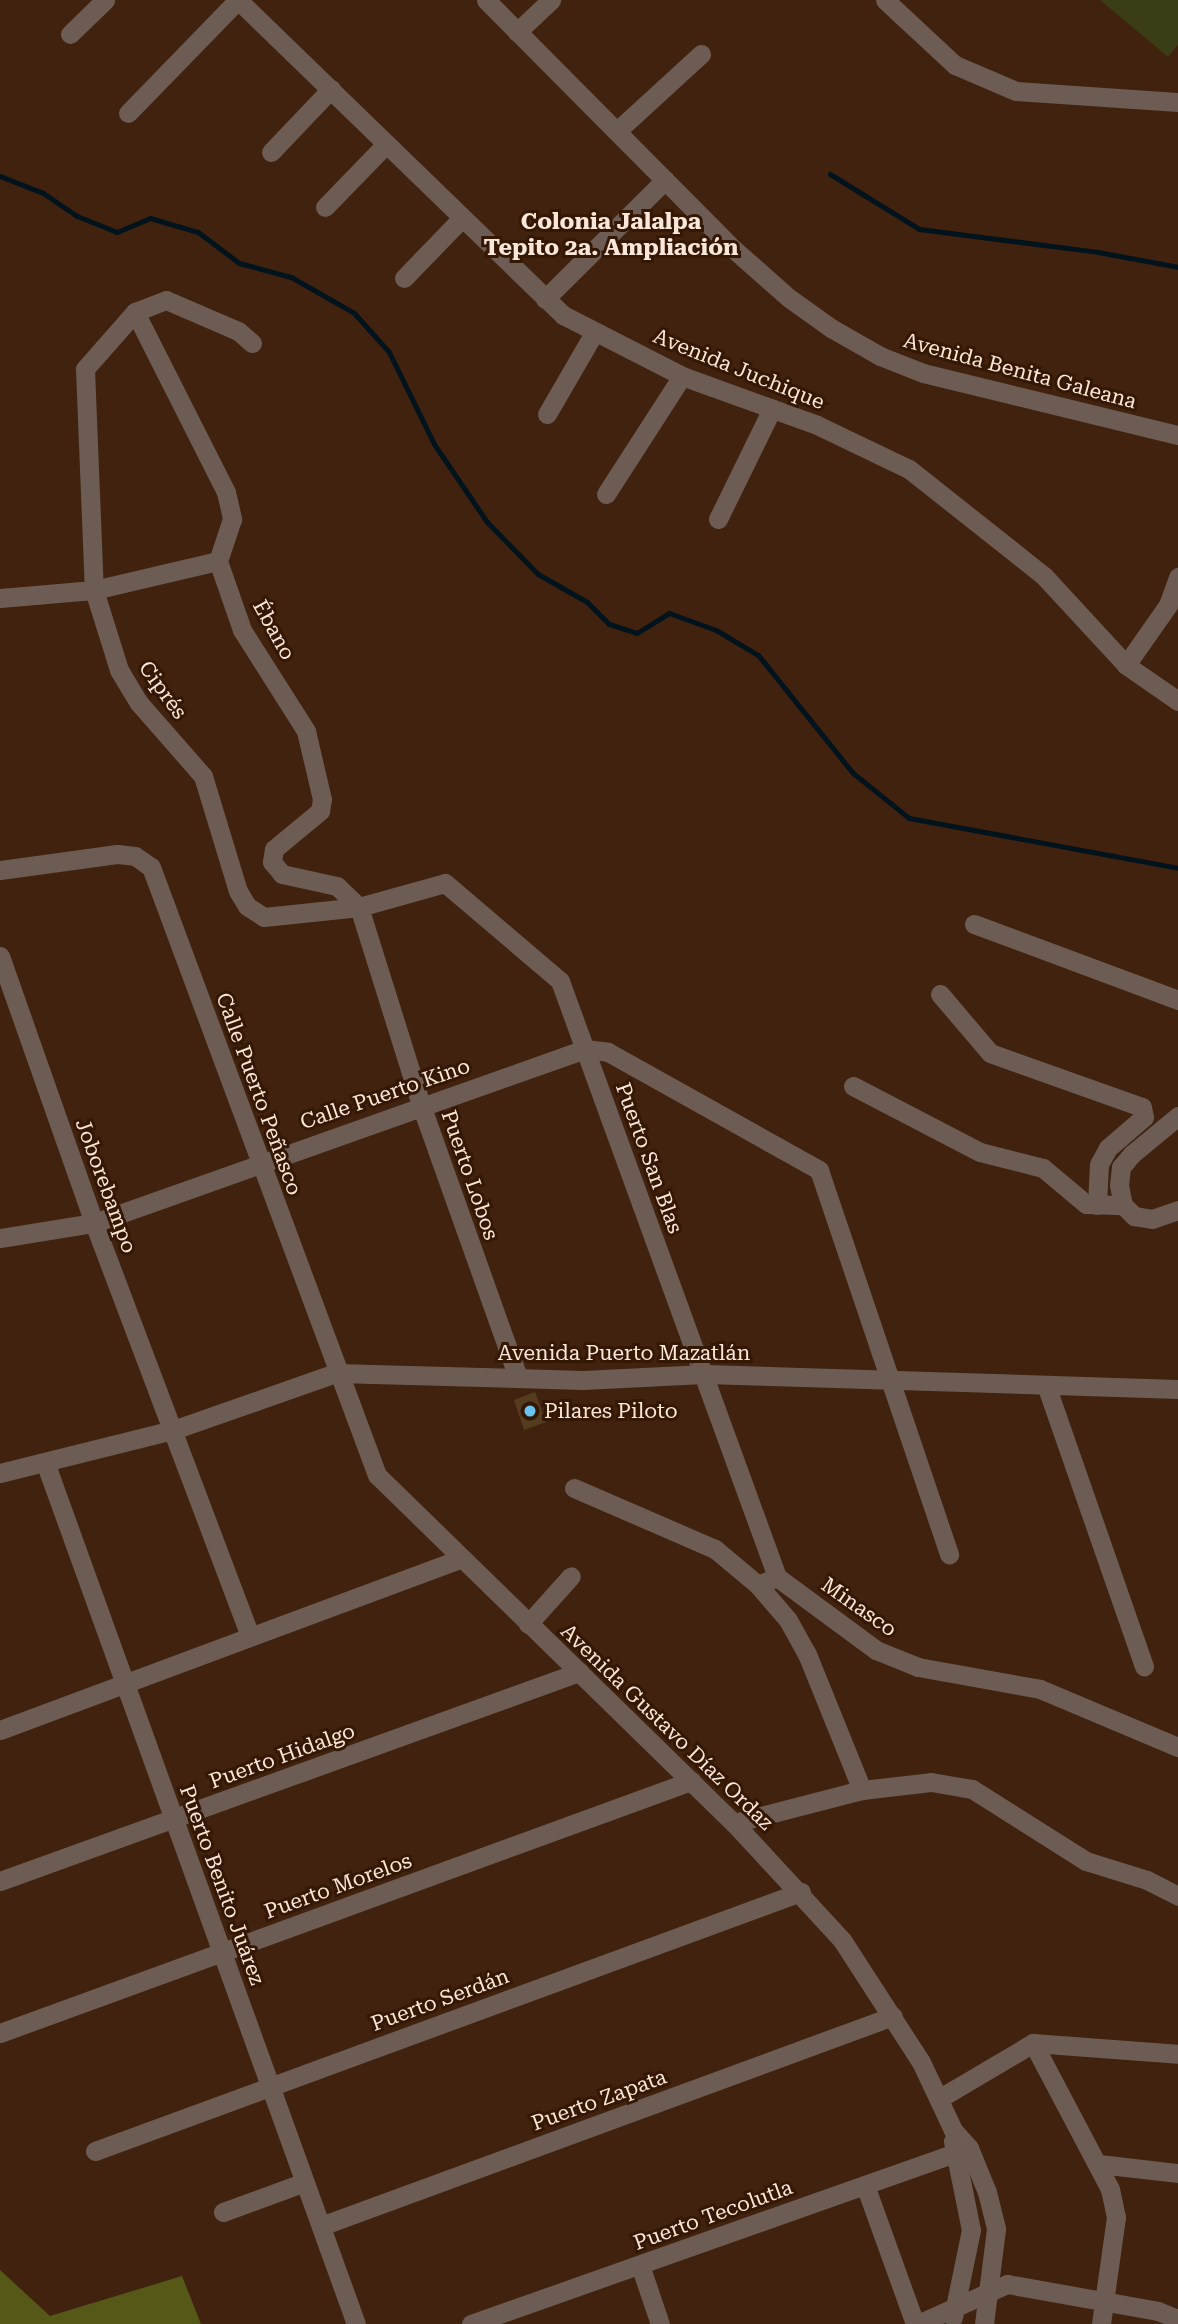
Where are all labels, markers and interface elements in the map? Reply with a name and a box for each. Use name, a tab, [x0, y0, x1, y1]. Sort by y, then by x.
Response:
district label: Colonia Jalalpa Tepito 2a. Ampliación	[484, 208, 738, 262]
street label: Avenida Juchique	[650, 323, 828, 415]
street label: Avenida Benita Galeana	[901, 328, 1139, 414]
street label: Ébano	[247, 596, 301, 664]
street label: Ciprés	[134, 656, 192, 724]
street label: Calle Puerto Peñasco	[211, 989, 307, 1199]
street label: Calle Puerto Kino	[297, 1053, 473, 1135]
street label: Puerto San Blas	[610, 1079, 688, 1237]
street label: Puerto Lobos	[436, 1107, 504, 1243]
street label: Joborebampo	[70, 1115, 142, 1257]
street label: Avenida Puerto Mazatlán	[498, 1340, 750, 1366]
place label: Pilares Piloto	[544, 1398, 678, 1424]
marker: Pilares Piloto	[522, 1403, 538, 1419]
street label: Minasco	[816, 1572, 902, 1642]
street label: Avenida Gustavo Díaz Ordaz	[556, 1619, 778, 1835]
street label: Puerto Hidalgo	[206, 1718, 358, 1794]
street label: Puerto Benito Juárez	[174, 1782, 270, 1988]
street label: Puerto Morelos	[261, 1848, 415, 1924]
street label: Puerto Serdán	[368, 1963, 512, 2037]
street label: Puerto Zapata	[528, 2064, 670, 2136]
street label: Puerto Tecolutla	[630, 2175, 796, 2255]

